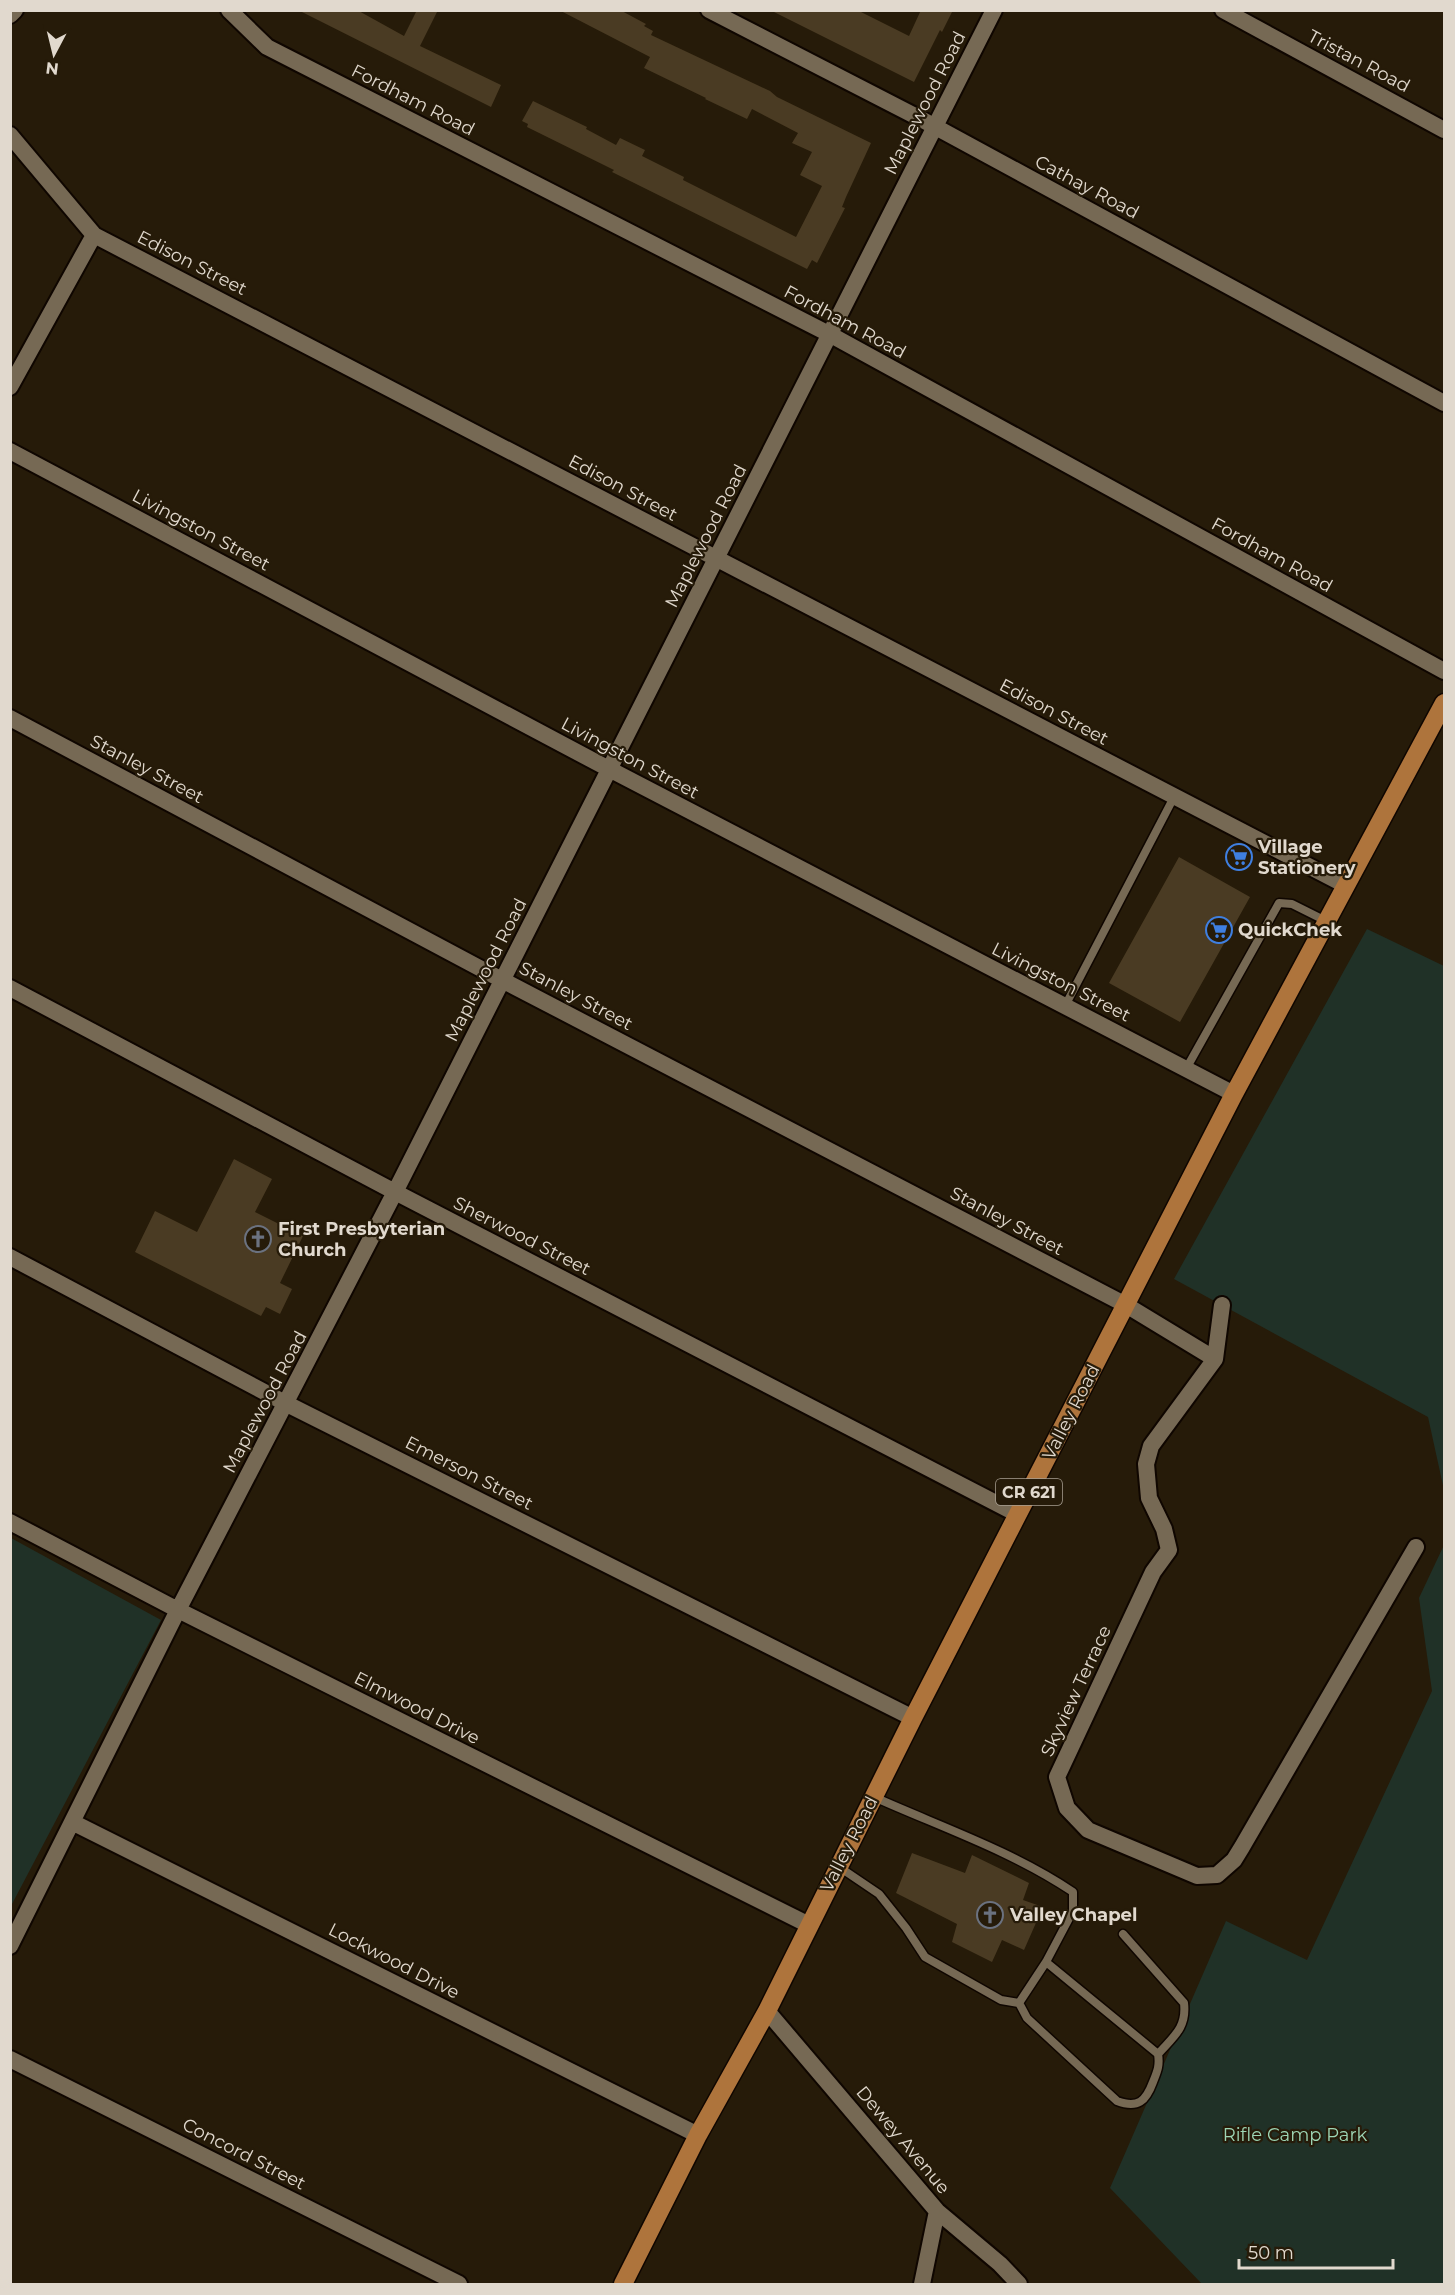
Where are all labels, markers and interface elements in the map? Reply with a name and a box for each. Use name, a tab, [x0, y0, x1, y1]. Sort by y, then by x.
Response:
north arrow	[24, 24, 84, 84]
street label: Tristan Road	[1304, 25, 1414, 97]
street label: Maplewood Road	[879, 28, 971, 178]
text: N	[45, 58, 60, 79]
street label: Fordham Road	[348, 60, 478, 140]
street label: Cathay Road	[1031, 150, 1143, 224]
street label: Edison Street	[133, 226, 251, 300]
street label: Fordham Road	[780, 281, 910, 363]
street label: Edison Street	[565, 450, 681, 526]
street label: Maplewood Road	[660, 461, 752, 611]
street label: Livingston Street	[128, 484, 274, 576]
street label: Fordham Road	[1208, 513, 1336, 597]
street label: Edison Street	[996, 674, 1112, 750]
street label: Livingston Street	[557, 712, 703, 804]
street label: Stanley Street	[87, 730, 207, 808]
place label: Village Stationery	[1257, 836, 1356, 879]
supermarket icon: Village Stationery	[1224, 842, 1254, 872]
street label: Maplewood Road	[440, 895, 532, 1045]
supermarket icon: QuickChek	[1204, 915, 1234, 945]
place label: QuickChek	[1238, 919, 1342, 941]
street label: Livingston Street	[988, 937, 1134, 1027]
street label: Stanley Street	[516, 957, 636, 1035]
street label: Stanley Street	[947, 1182, 1067, 1260]
street label: Sherwood Street	[450, 1192, 594, 1280]
place label: First Presbyterian Church	[278, 1218, 445, 1261]
church icon: First Presbyterian Church	[243, 1224, 273, 1254]
street label: Maplewood Road	[218, 1327, 312, 1477]
street label: Valley Road	[1038, 1361, 1104, 1463]
street label: Emerson Street	[401, 1431, 537, 1515]
road number: CR 621	[996, 1479, 1062, 1505]
street label: Skyview Terrace	[1036, 1622, 1116, 1760]
street label: Elmwood Drive	[351, 1667, 484, 1749]
street label: Valley Road	[816, 1793, 882, 1895]
church icon: Valley Chapel	[975, 1900, 1005, 1930]
place label: Valley Chapel	[1009, 1904, 1137, 1926]
street label: Lockwood Drive	[325, 1918, 463, 2004]
street label: Dewey Avenue	[851, 2081, 955, 2199]
street label: Concord Street	[179, 2113, 309, 2195]
park label: Rifle Camp Park	[1223, 2124, 1368, 2146]
scale bar	[1239, 2232, 1394, 2270]
text: 50 m	[1248, 2242, 1294, 2264]

